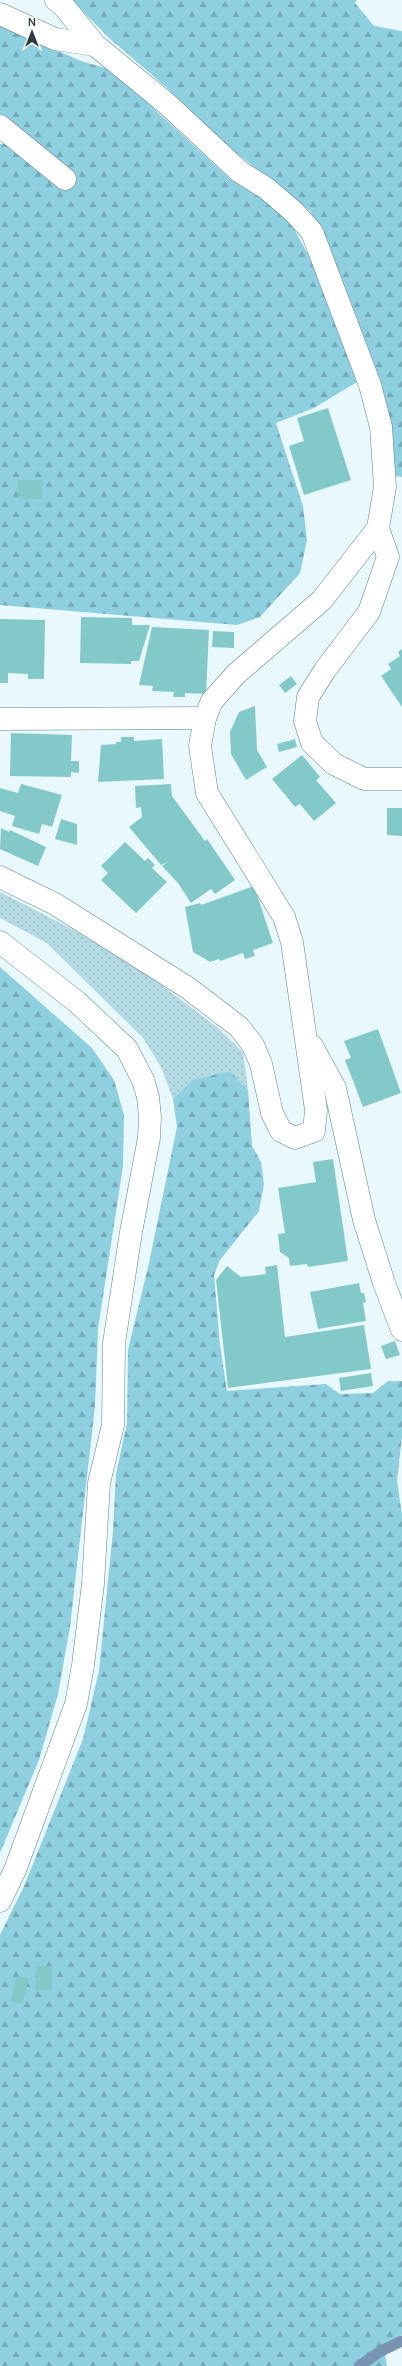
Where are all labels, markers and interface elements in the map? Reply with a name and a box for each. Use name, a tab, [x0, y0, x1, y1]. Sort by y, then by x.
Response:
north arrow	[12, 12, 52, 52]
text: N	[28, 14, 36, 29]

